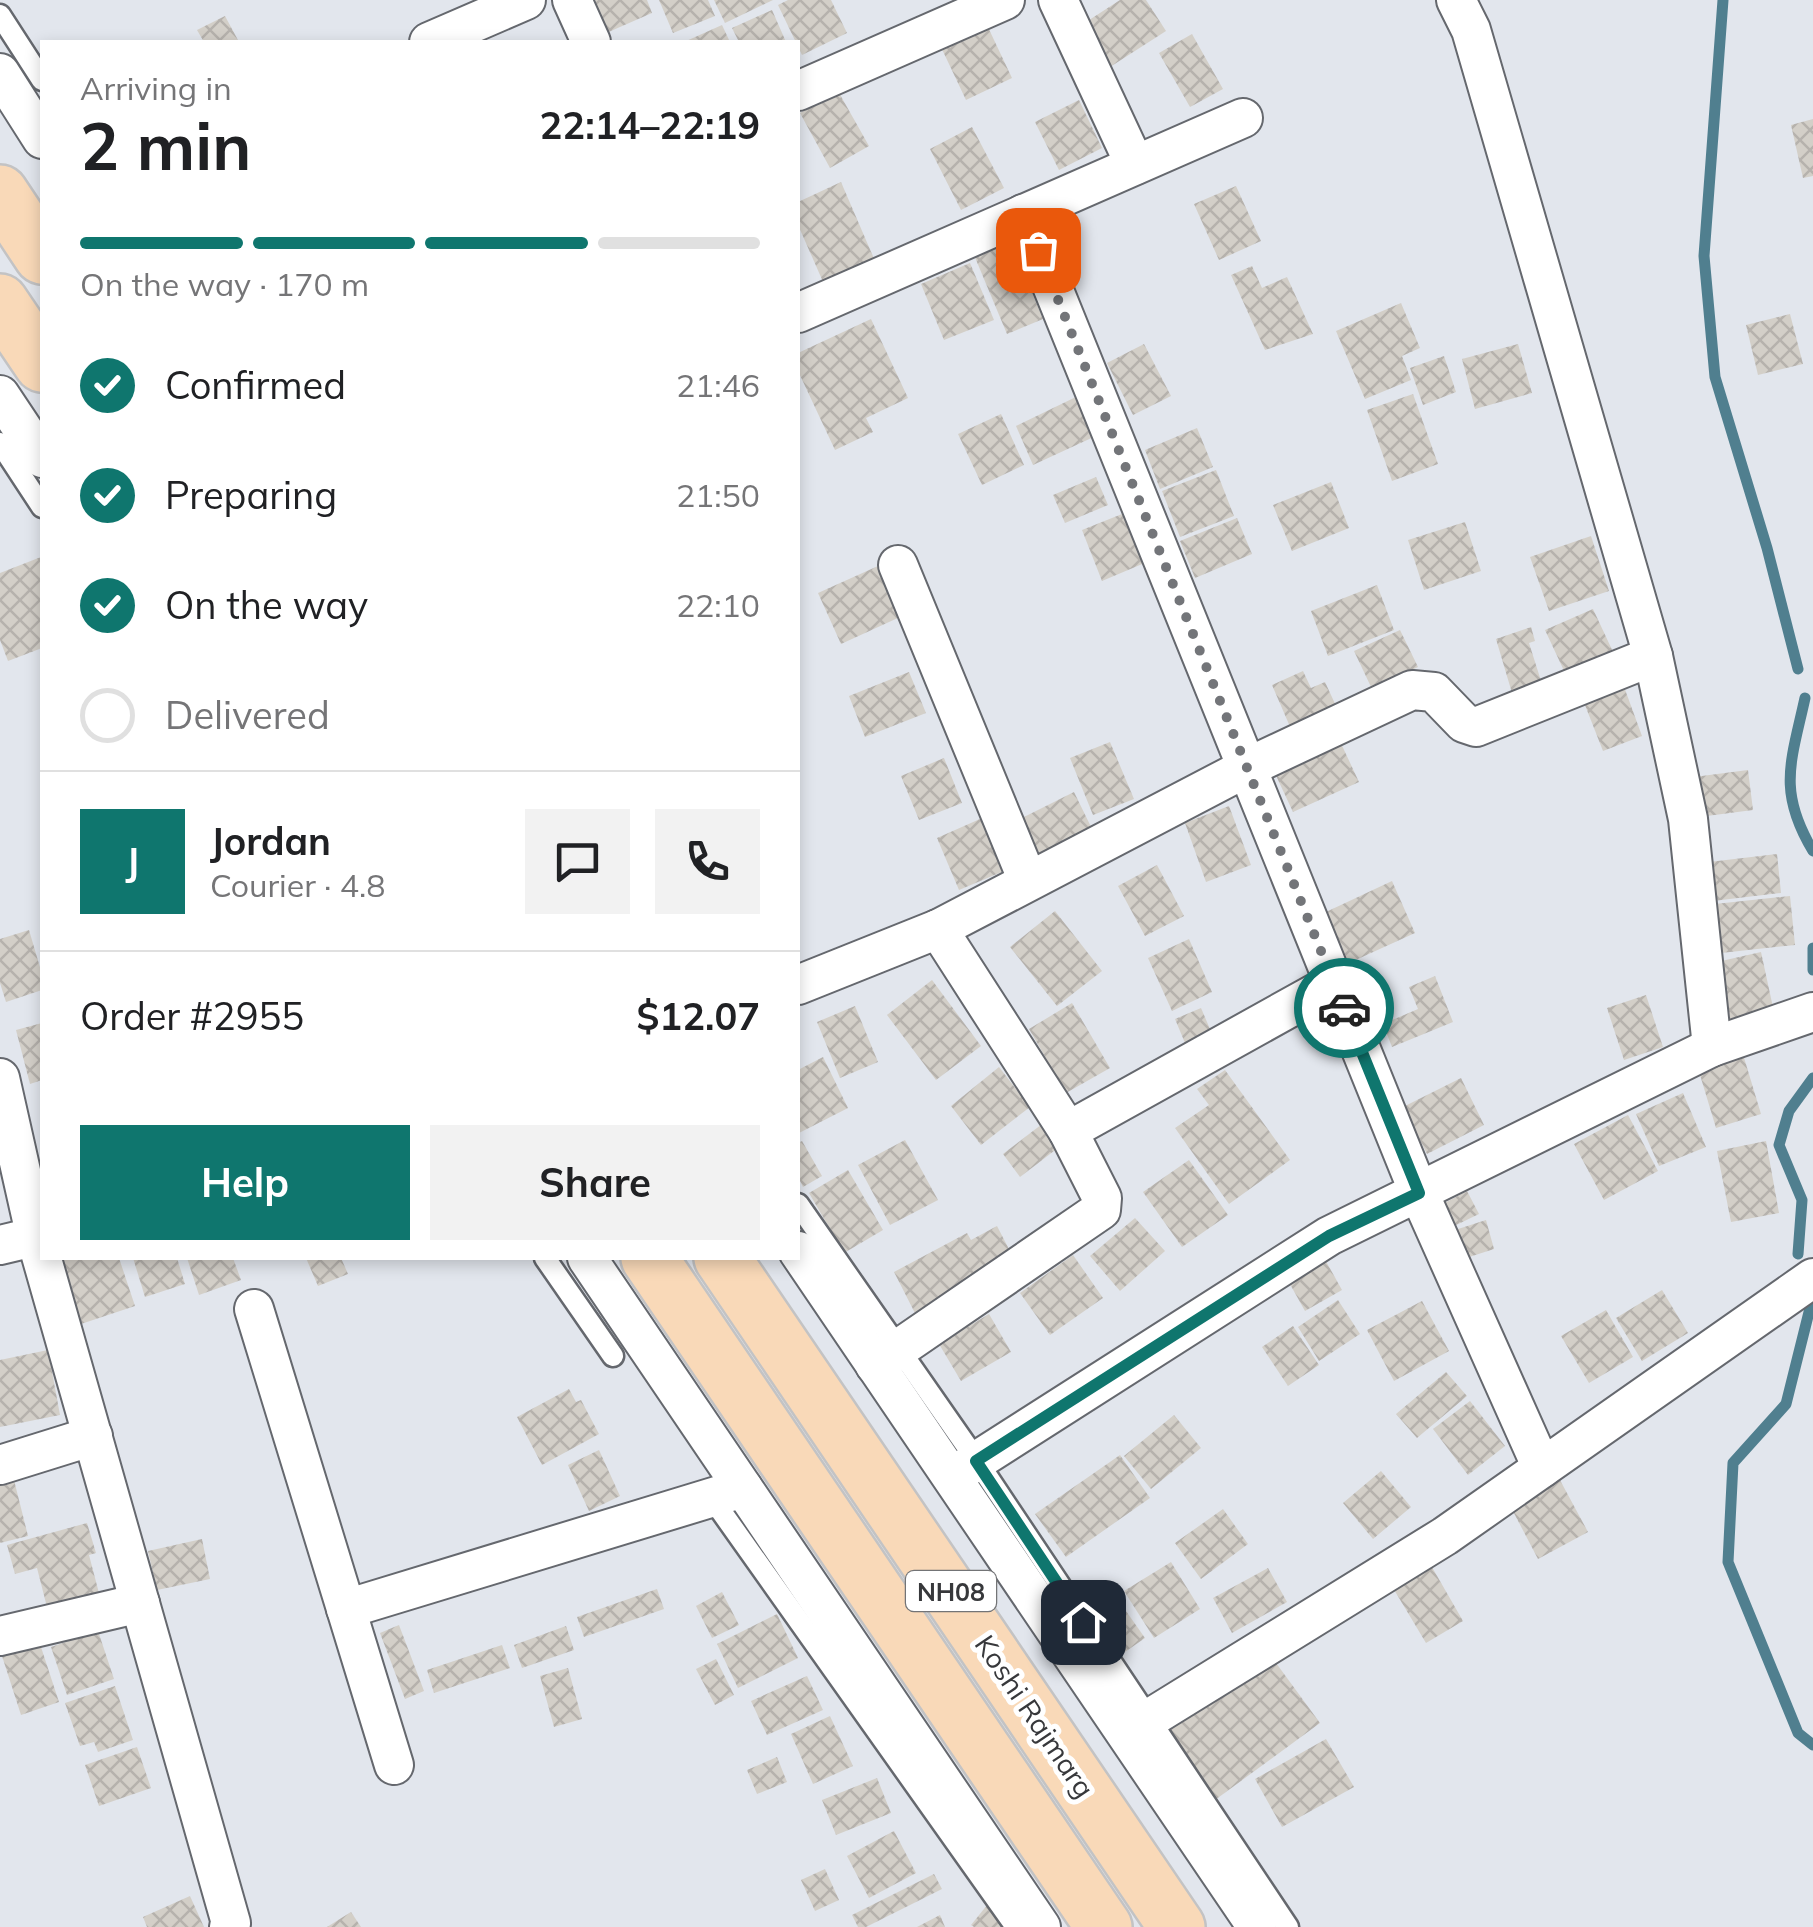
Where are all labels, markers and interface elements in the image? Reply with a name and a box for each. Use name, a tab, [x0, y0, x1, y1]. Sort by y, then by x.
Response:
text: Arriving in	[80, 68, 232, 108]
text: 22:14–22:19	[540, 101, 760, 149]
text: 2 min	[80, 105, 251, 186]
pin	[996, 208, 1081, 293]
icon: bag	[1011, 223, 1066, 278]
text: On the way · 170 m	[80, 264, 369, 304]
icon: check	[80, 358, 135, 413]
text: Confirmed	[165, 361, 346, 409]
text: 21:46	[676, 365, 760, 405]
icon: check	[80, 468, 135, 523]
text: Preparing	[165, 471, 337, 519]
text: 21:50	[676, 475, 760, 515]
icon: check	[80, 578, 135, 633]
text: On the way	[165, 581, 368, 629]
text: 22:10	[676, 585, 760, 625]
text: Delivered	[165, 691, 330, 739]
button: chat	[525, 809, 630, 914]
button: phone	[655, 809, 760, 914]
text: Jordan	[210, 817, 331, 865]
text: J	[126, 837, 139, 885]
text: Courier · 4.8	[210, 865, 386, 905]
courier	[1294, 958, 1394, 1058]
icon: car	[1317, 981, 1372, 1036]
text: Order #2955	[80, 992, 304, 1040]
text: $12.07	[637, 992, 760, 1040]
button: Help	[80, 1125, 410, 1240]
button: Share	[430, 1125, 760, 1240]
road number: NH08	[906, 1571, 996, 1611]
pin	[1041, 1580, 1126, 1665]
icon: home	[1056, 1595, 1111, 1650]
street label: Koshi Rajmarg	[968, 1628, 1102, 1804]

